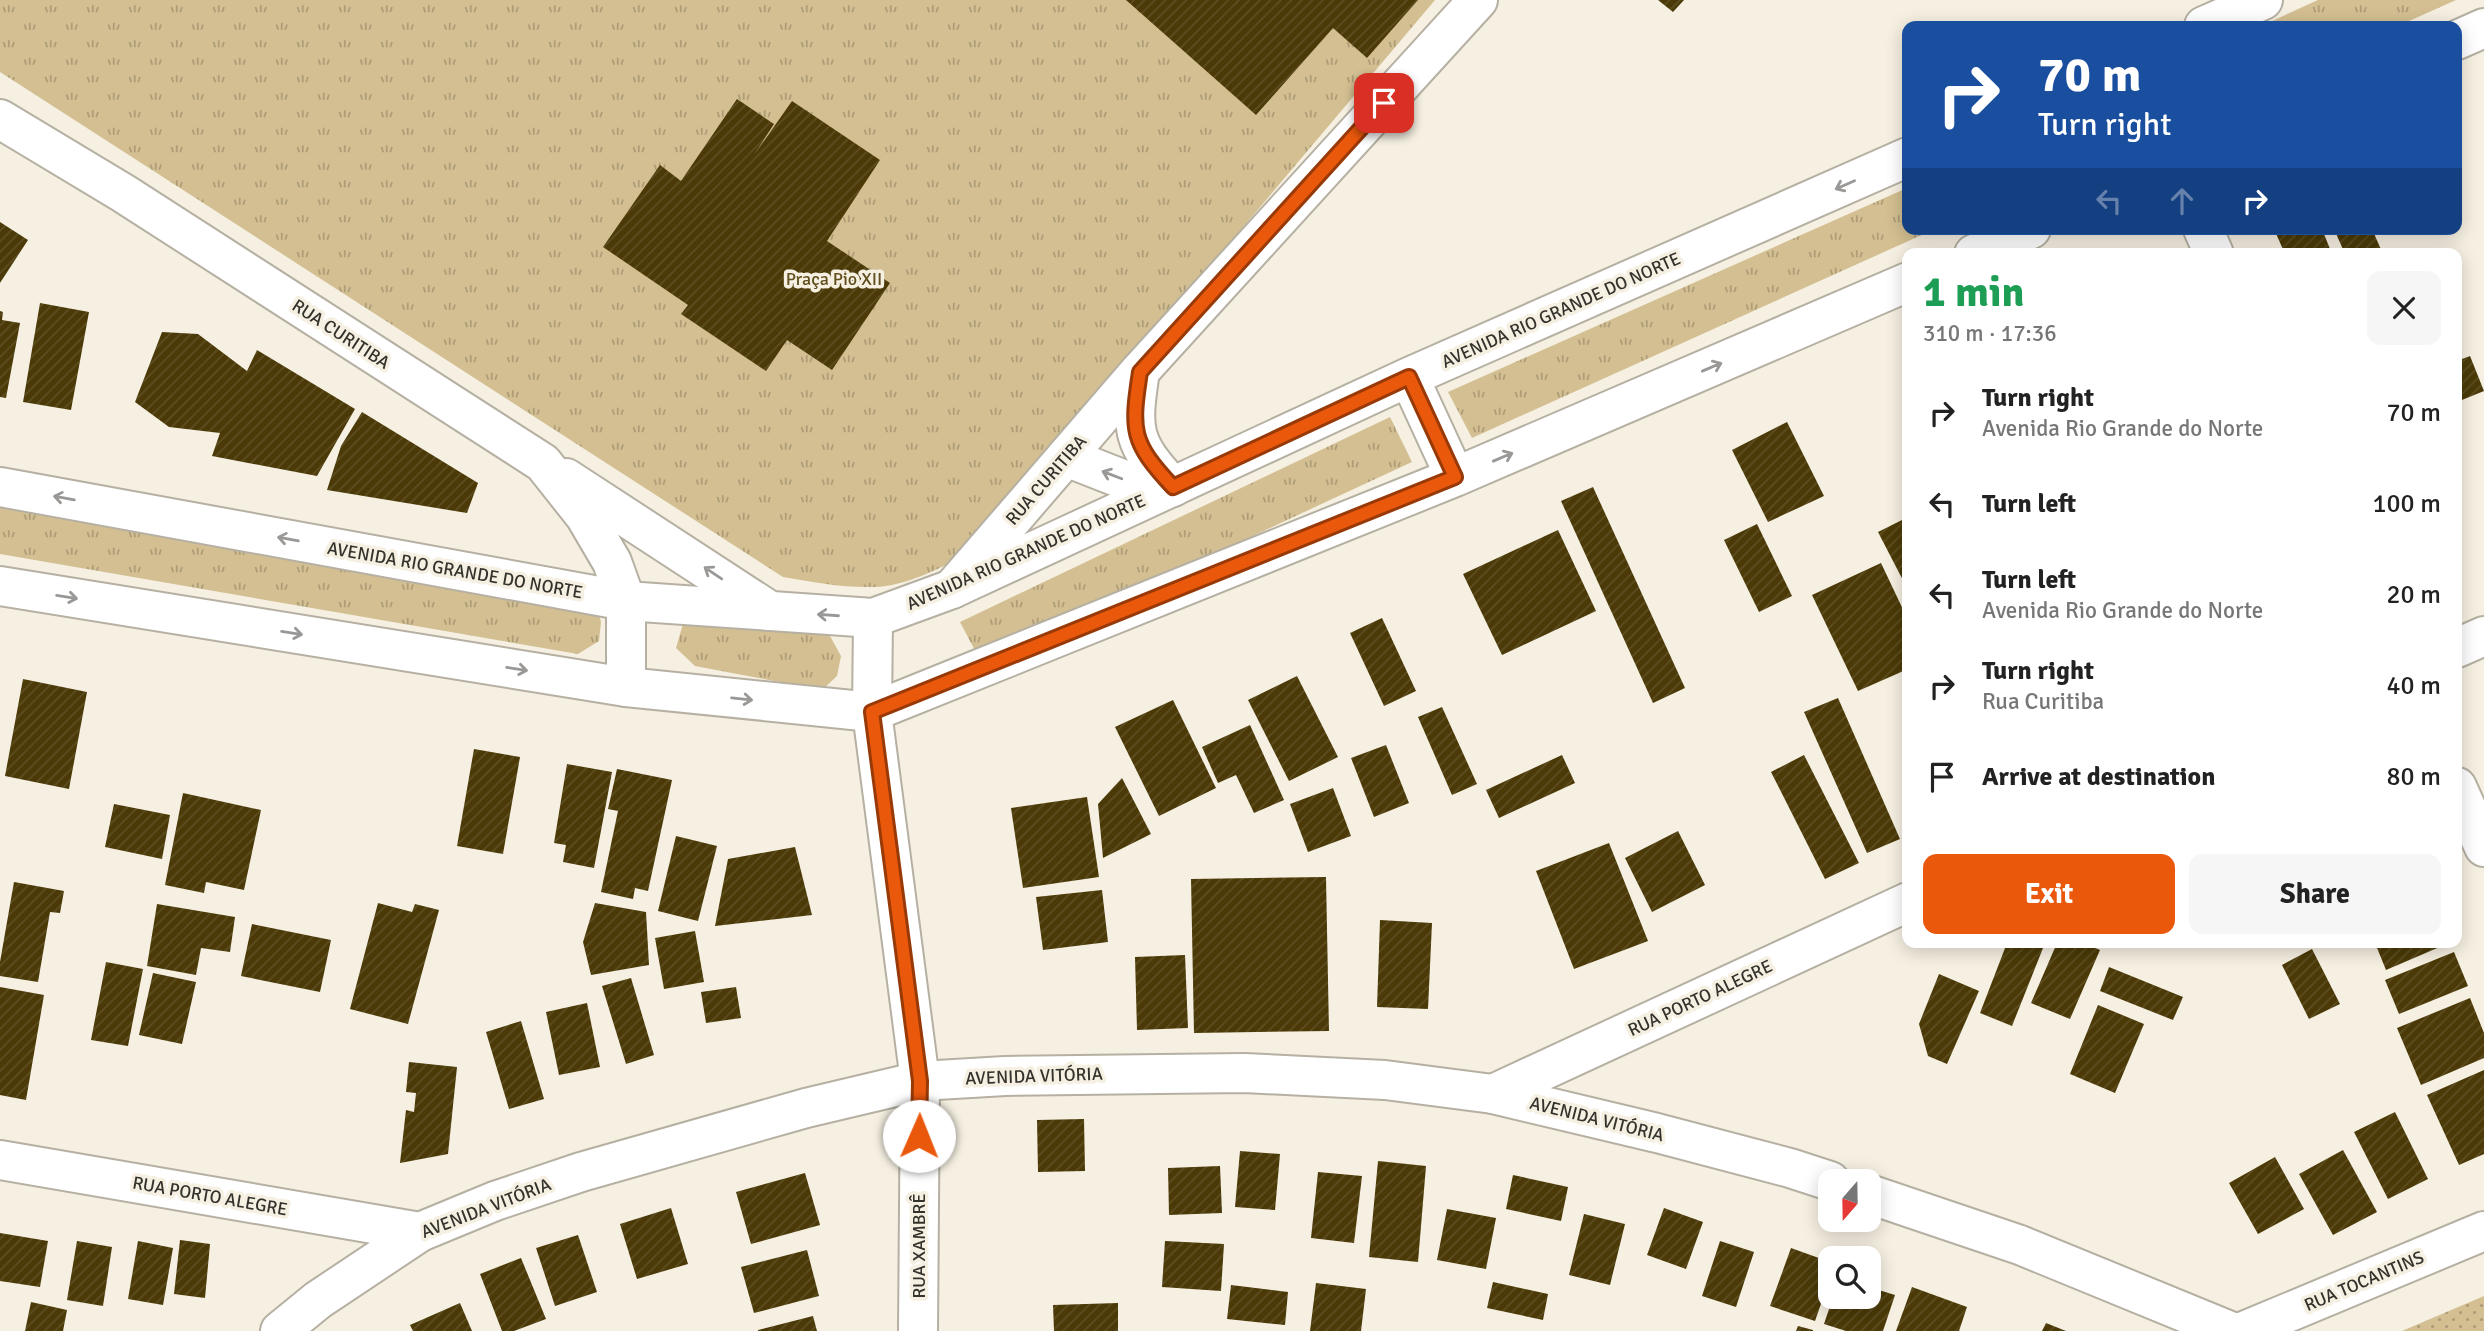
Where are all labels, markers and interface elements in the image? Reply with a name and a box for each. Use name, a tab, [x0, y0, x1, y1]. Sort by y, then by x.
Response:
text: 70 m	[2038, 45, 2141, 105]
icon: right	[1923, 49, 2014, 140]
pin	[1354, 73, 1414, 133]
icon: arrive	[1365, 84, 1403, 122]
text: Turn right	[2038, 105, 2171, 144]
one-way arrow	[1835, 179, 1856, 192]
icon: left	[2090, 182, 2128, 220]
icon: ahead	[2163, 182, 2201, 220]
icon: right	[2236, 182, 2274, 220]
street label: AVENIDA RIO GRANDE DO NORTE	[1438, 247, 1684, 373]
text: 1 min	[1923, 267, 2024, 318]
park label: Praça Pio XII	[786, 268, 882, 290]
button: close	[2367, 271, 2441, 345]
street label: RUA CURITIBA	[288, 294, 394, 374]
text: 310 m · 17:36	[1923, 319, 2057, 348]
one-way arrow	[1700, 359, 1722, 372]
text: Turn right	[1982, 382, 2094, 414]
icon: right	[1923, 394, 1961, 432]
text: 70 m	[2386, 397, 2441, 429]
text: Avenida Rio Grande do Norte	[1982, 414, 2263, 443]
street label: RUA CURITIBA	[1001, 430, 1091, 530]
one-way arrow	[1491, 449, 1513, 462]
one-way arrow	[1102, 468, 1123, 481]
icon: left	[1923, 485, 1961, 523]
text: Turn left	[1982, 488, 2076, 520]
text: 100 m	[2372, 488, 2441, 520]
street label: AVENIDA RIO GRANDE DO NORTE	[903, 489, 1149, 615]
one-way arrow	[53, 491, 76, 505]
one-way arrow	[277, 532, 300, 545]
street label: AVENIDA RIO GRANDE DO NORTE	[326, 537, 584, 603]
text: Turn left	[1982, 564, 2076, 596]
one-way arrow	[704, 565, 723, 580]
icon: left	[1923, 576, 1961, 614]
text: 20 m	[2386, 579, 2441, 611]
one-way arrow	[55, 591, 78, 604]
text: Avenida Rio Grande do Norte	[1982, 596, 2263, 625]
one-way arrow	[817, 608, 840, 621]
one-way arrow	[280, 627, 303, 640]
text: Turn right	[1982, 655, 2094, 687]
one-way arrow	[505, 663, 528, 676]
icon: right	[1923, 667, 1961, 705]
text: 40 m	[2386, 670, 2441, 702]
text: Rua Curitiba	[1982, 687, 2104, 716]
one-way arrow	[730, 692, 753, 705]
icon: arrive	[1923, 758, 1961, 796]
text: Arrive at destination	[1982, 761, 2215, 793]
text: 80 m	[2386, 761, 2441, 793]
button: Exit	[1923, 854, 2175, 934]
button: Share	[2189, 854, 2441, 934]
street label: RUA PORTO ALEGRE	[1624, 955, 1776, 1041]
street label: AVENIDA VITÓRIA	[965, 1063, 1103, 1089]
street label: AVENIDA VITÓRIA	[1528, 1092, 1666, 1146]
position arrow	[882, 1099, 956, 1173]
north arrow	[1818, 1169, 1881, 1232]
map controls	[1818, 1169, 1881, 1309]
street label: RUA PORTO ALEGRE	[131, 1172, 289, 1220]
street label: AVENIDA VITÓRIA	[418, 1173, 554, 1243]
street label: RUA XAMBRÊ	[908, 1193, 930, 1299]
button: search	[1818, 1246, 1881, 1309]
street label: RUA TOCANTINS	[2301, 1246, 2427, 1316]

